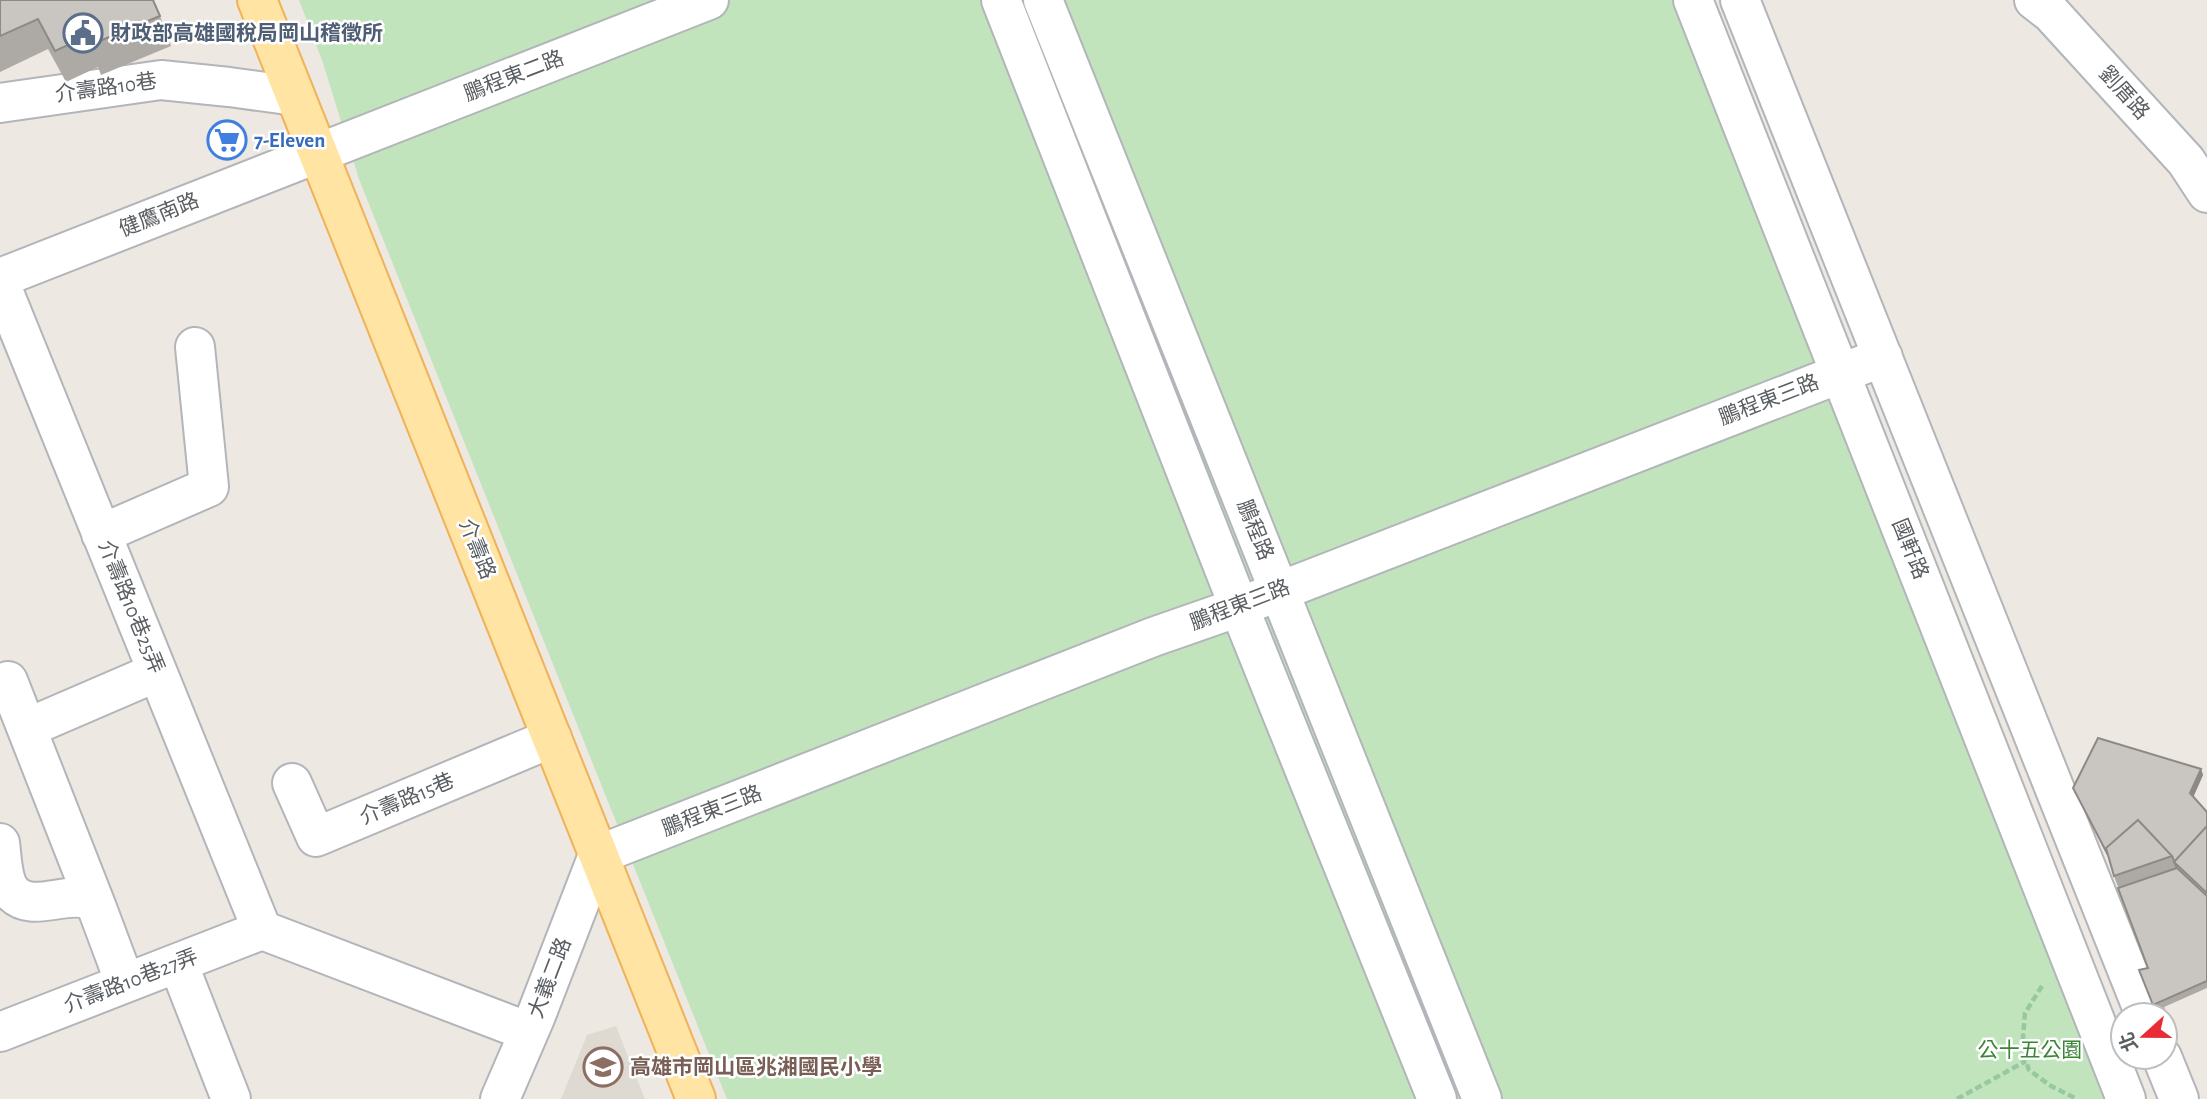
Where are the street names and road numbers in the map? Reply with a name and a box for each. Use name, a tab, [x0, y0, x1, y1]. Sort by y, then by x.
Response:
street label: 鵬程東二路	[461, 46, 567, 105]
street label: 劉厝路	[2095, 62, 2154, 123]
street label: 介壽路10巷	[54, 69, 158, 106]
street label: 健鷹南路	[116, 189, 202, 240]
street label: 鵬程東三路	[1716, 370, 1822, 429]
street label: 鵬程路	[1233, 496, 1277, 563]
street label: 介壽路	[455, 515, 499, 582]
street label: 國軒路	[1888, 515, 1932, 582]
street label: 介壽路10巷25弄	[95, 537, 168, 677]
street label: 鵬程東三路	[1187, 575, 1293, 634]
street label: 介壽路15巷	[356, 769, 457, 828]
street label: 鵬程東三路	[659, 781, 765, 840]
street label: 大義二路	[524, 935, 575, 1021]
street label: 介壽路10巷27弄	[61, 945, 201, 1016]

